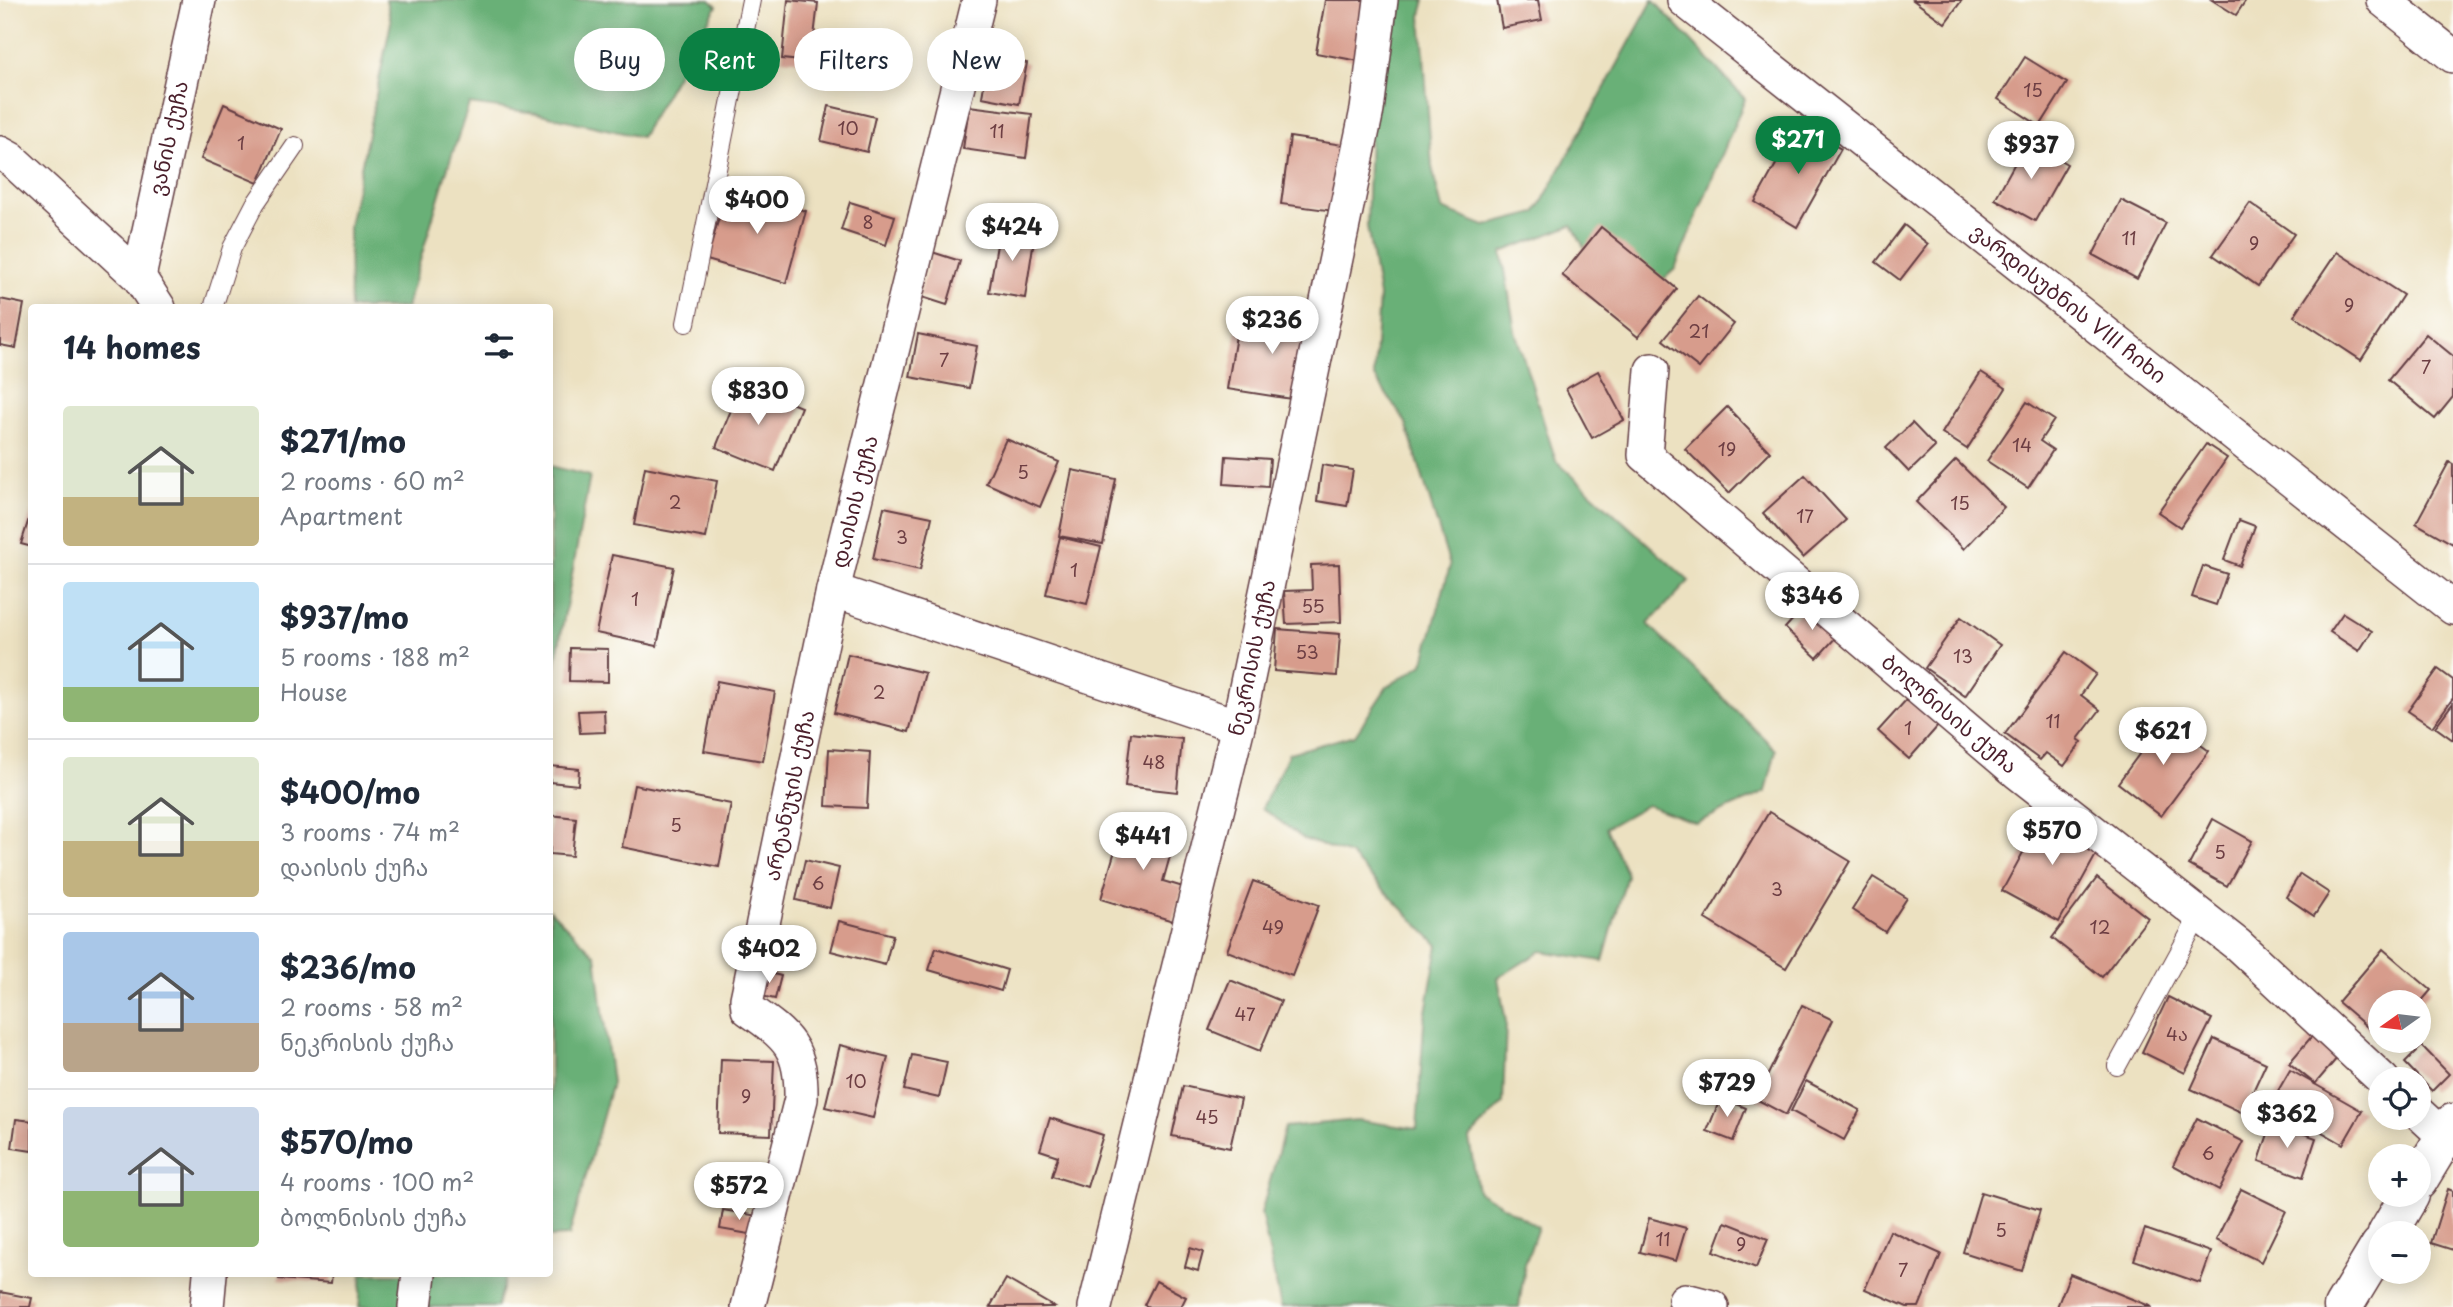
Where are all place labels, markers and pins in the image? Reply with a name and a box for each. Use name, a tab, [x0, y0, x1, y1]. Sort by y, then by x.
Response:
pin: $271	[1757, 116, 1839, 176]
pin: $937	[1990, 122, 2072, 181]
pin: $400	[716, 176, 798, 236]
pin: $424	[971, 204, 1053, 263]
pin: $236	[1231, 296, 1313, 356]
pin: $830	[717, 368, 799, 427]
pin: $346	[1771, 572, 1853, 632]
pin: $621	[2122, 708, 2204, 767]
pin: $570	[2011, 808, 2093, 867]
pin: $441	[1102, 812, 1184, 872]
pin: $402	[728, 926, 810, 985]
pin: $729	[1686, 1060, 1768, 1119]
pin: $362	[2246, 1090, 2328, 1150]
pin: $572	[698, 1162, 780, 1222]

